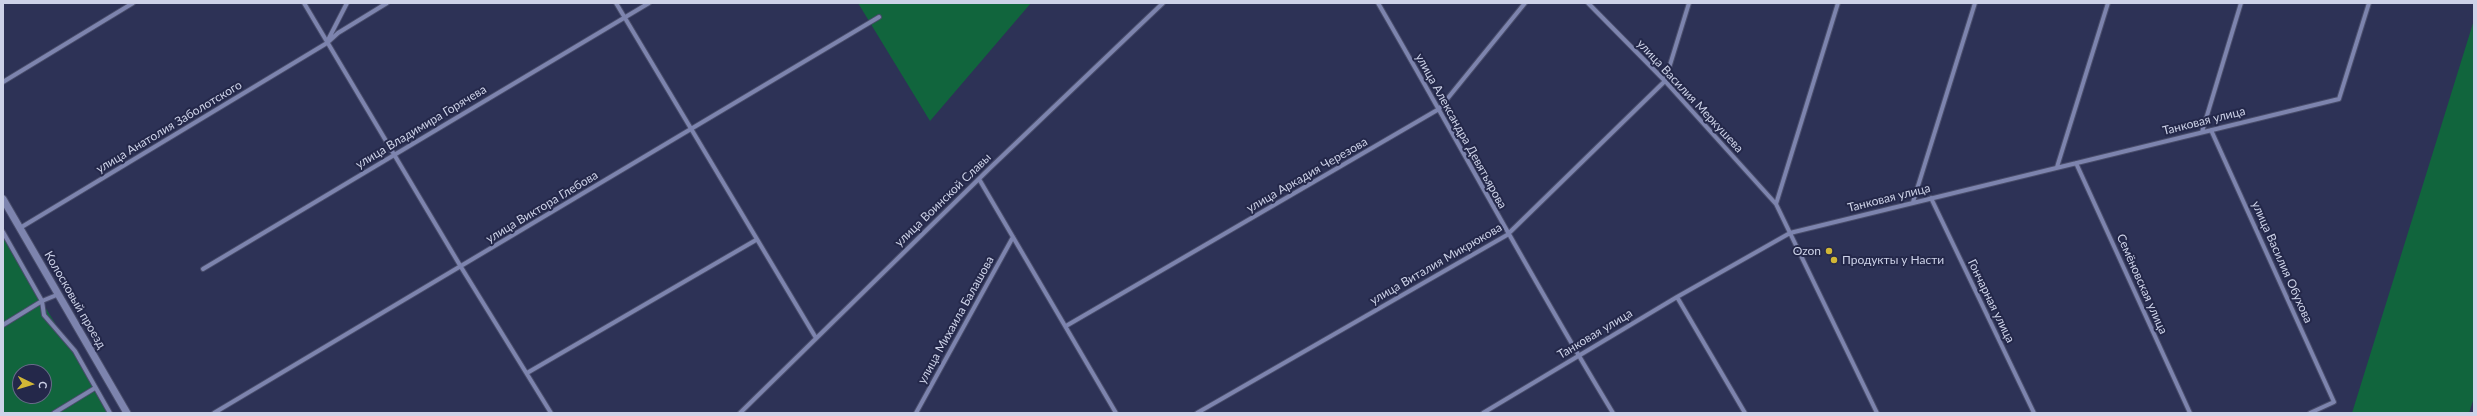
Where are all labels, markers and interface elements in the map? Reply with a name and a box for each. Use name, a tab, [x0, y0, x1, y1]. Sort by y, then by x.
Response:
street label: улица Василия Меркушева	[1634, 36, 1746, 156]
street label: улица Александра Девятьярова	[1412, 51, 1510, 211]
street label: улица Анатолия Заболотского	[93, 78, 245, 176]
street label: улица Владимира Горячева	[353, 82, 489, 172]
street label: Танковая улица	[2161, 104, 2247, 138]
street label: улица Аркадия Черезова	[1244, 134, 1370, 216]
street label: улица Воинской Славы	[892, 150, 994, 250]
street label: улица Виктора Глебова	[483, 168, 601, 246]
street label: Танковая улица	[1846, 181, 1932, 215]
street label: улица Василия Обухова	[2249, 199, 2315, 325]
street label: улица Виталия Микрюкова	[1367, 220, 1505, 308]
street label: Семёновская улица	[2113, 232, 2171, 336]
place label: Ozon	[1793, 244, 1821, 258]
marker: Ozon	[1824, 246, 1834, 256]
street label: Колосковый проезд	[41, 249, 109, 351]
place label: Продукты у Насти	[1842, 253, 1944, 267]
street label: улица Михаила Балашова	[915, 254, 997, 386]
marker: Продукты у Насти	[1829, 255, 1839, 265]
street label: Гончарная улица	[1965, 257, 2017, 345]
street label: Танковая улица	[1555, 306, 1635, 362]
north arrow	[12, 364, 52, 404]
text: С	[37, 381, 50, 389]

